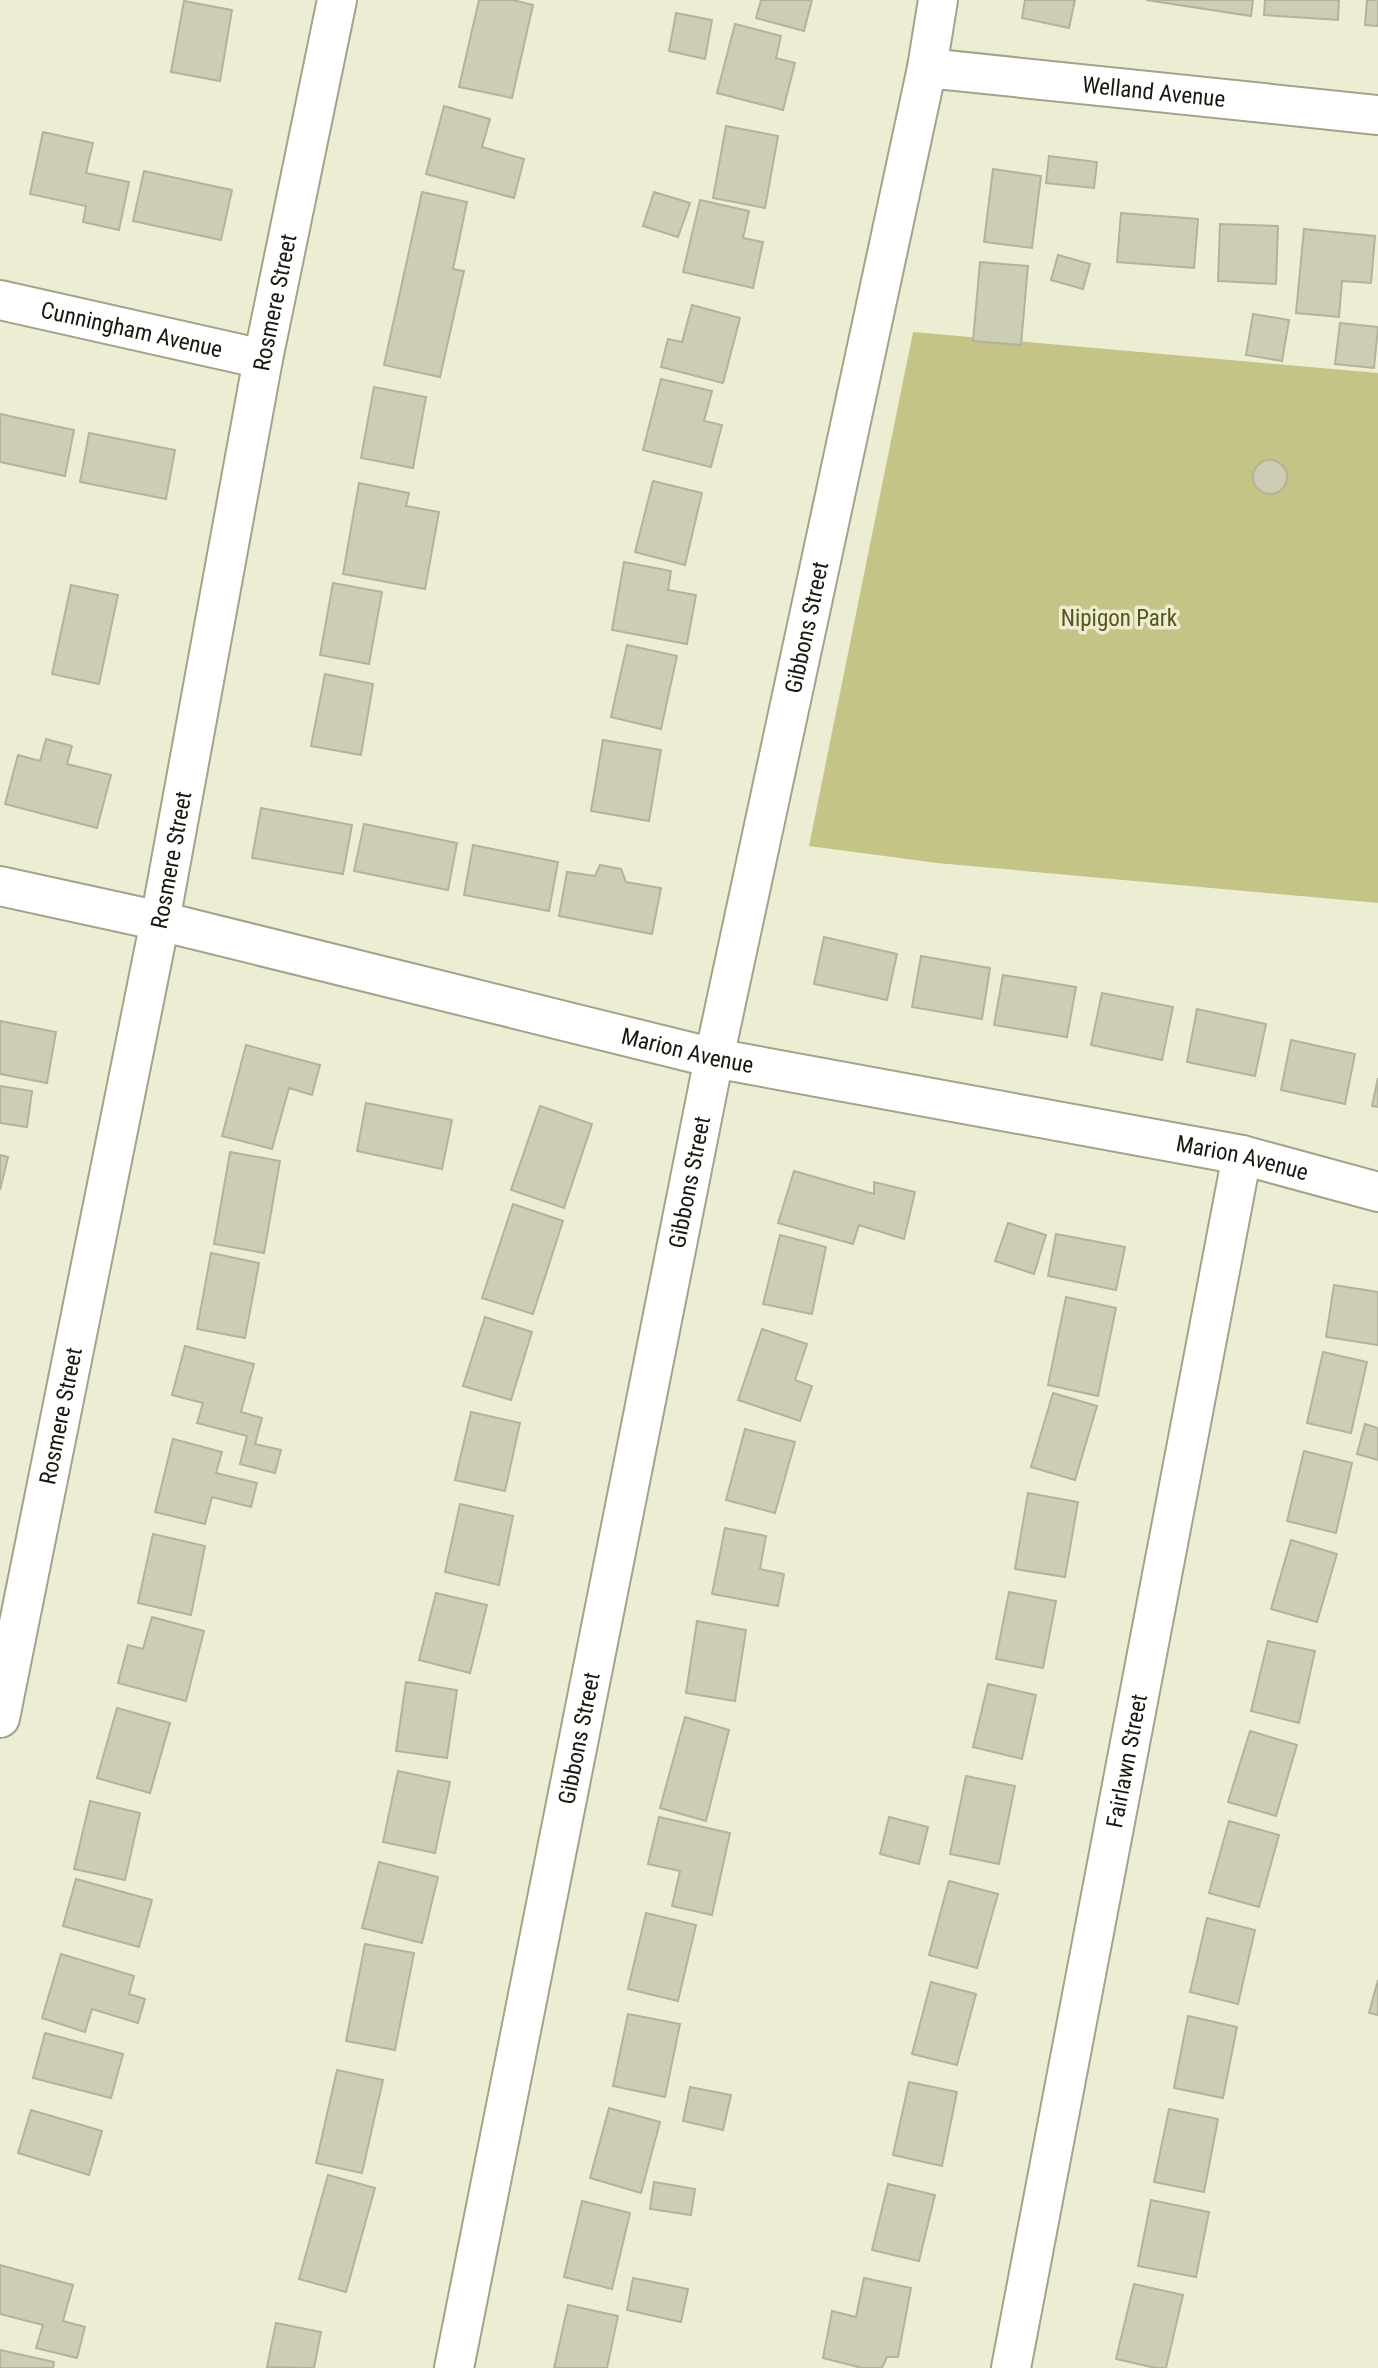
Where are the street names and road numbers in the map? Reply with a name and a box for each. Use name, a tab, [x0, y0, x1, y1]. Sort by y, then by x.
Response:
street label: Welland Avenue	[1081, 71, 1227, 113]
street label: Rosmere Street	[248, 232, 302, 373]
street label: Cunningham Avenue	[38, 297, 225, 363]
street label: Gibbons Street	[780, 559, 834, 696]
street label: Rosmere Street	[146, 789, 198, 931]
street label: Marion Avenue	[618, 1023, 756, 1079]
street label: Gibbons Street	[664, 1114, 716, 1251]
street label: Marion Avenue	[1174, 1130, 1311, 1186]
street label: Rosmere Street	[34, 1345, 88, 1487]
street label: Gibbons Street	[553, 1670, 606, 1807]
street label: Fairlawn Street	[1101, 1692, 1153, 1830]

